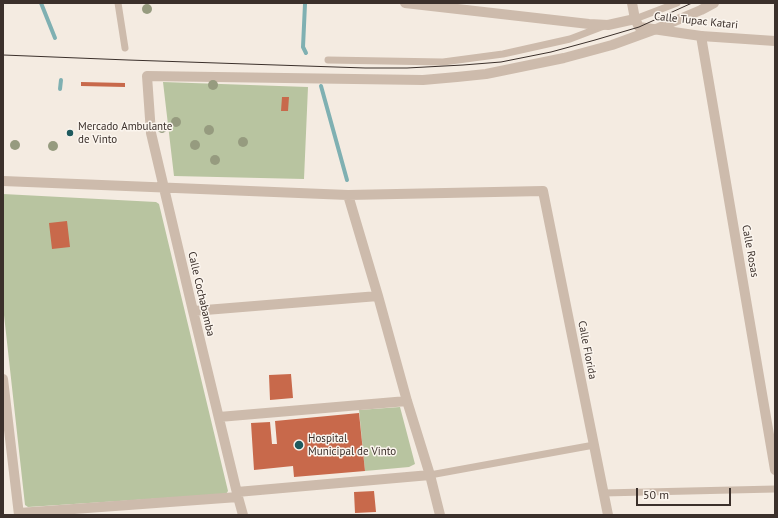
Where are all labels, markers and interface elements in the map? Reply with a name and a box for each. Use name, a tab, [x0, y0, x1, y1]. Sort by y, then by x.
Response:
street label: Calle Tupac Katari	[653, 10, 739, 32]
place label: Mercado Ambulante de Vinto	[78, 120, 172, 146]
marker: Mercado Ambulante de Vinto	[65, 128, 75, 138]
street label: Calle Rosas	[739, 224, 761, 278]
street label: Calle Cochabamba	[185, 250, 217, 338]
street label: Calle Florida	[575, 320, 599, 380]
place label: Hospital Municipal de Vinto	[308, 432, 396, 458]
marker: Hospital Municipal de Vinto	[293, 439, 305, 451]
scale bar	[638, 480, 733, 506]
text: 50 m	[643, 487, 669, 502]

